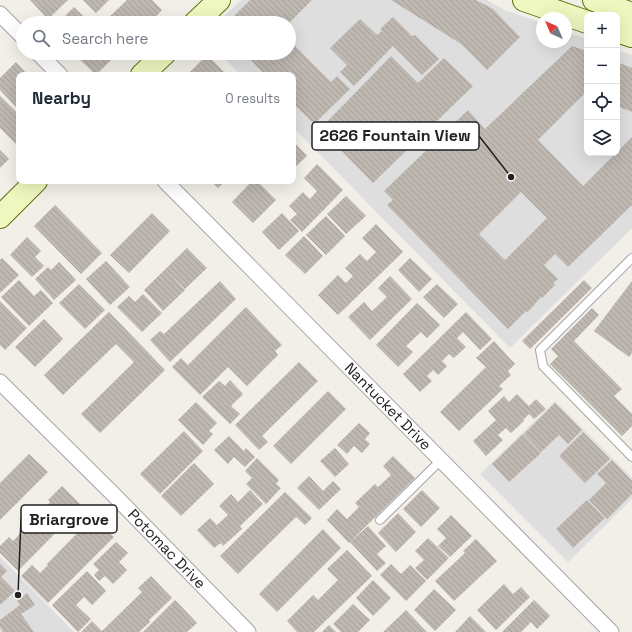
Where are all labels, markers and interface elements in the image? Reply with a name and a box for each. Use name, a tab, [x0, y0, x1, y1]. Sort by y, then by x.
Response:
north arrow	[536, 12, 572, 48]
map controls	[584, 12, 620, 156]
button: +	[584, 12, 620, 48]
search box	[16, 16, 296, 60]
icon: search	[30, 27, 52, 49]
text: Search here	[62, 29, 148, 48]
button: −	[584, 48, 620, 84]
button: locate	[584, 84, 620, 120]
text: Nearby	[32, 87, 91, 109]
text: 0 results	[225, 90, 280, 107]
button: layers	[584, 120, 620, 156]
callout: 2626 Fountain View	[312, 122, 479, 150]
text: 2626 Fountain View	[320, 125, 470, 146]
street label: Nantucket Drive	[341, 358, 436, 454]
callout: Briargrove	[21, 505, 117, 533]
street label: Potomac Drive	[124, 505, 210, 592]
text: Briargrove	[29, 509, 109, 530]

